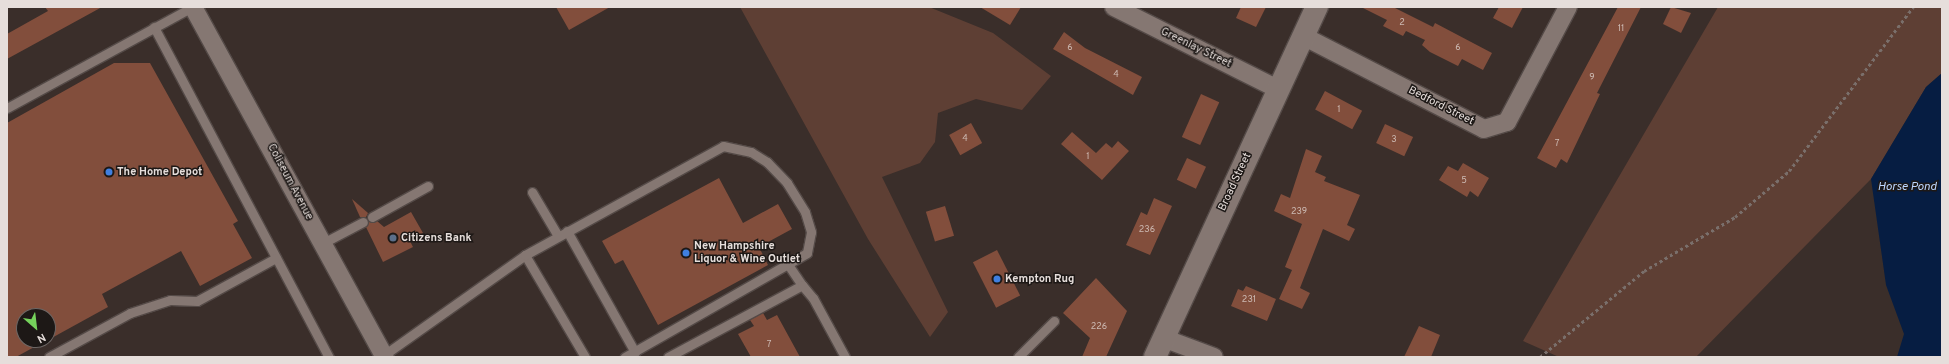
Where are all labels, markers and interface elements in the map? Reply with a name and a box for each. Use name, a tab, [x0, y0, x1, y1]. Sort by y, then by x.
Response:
house number: 2	[1399, 18, 1405, 28]
house number: 11	[1618, 24, 1624, 34]
street label: Greenlay Street	[1158, 25, 1234, 71]
house number: 6	[1067, 43, 1073, 53]
house number: 6	[1455, 43, 1461, 53]
house number: 4	[1113, 70, 1119, 80]
house number: 9	[1589, 73, 1595, 83]
street label: Bedford Street	[1406, 84, 1476, 128]
house number: 1	[1337, 105, 1341, 115]
house number: 4	[962, 134, 968, 144]
house number: 3	[1391, 135, 1397, 145]
house number: 7	[1555, 139, 1559, 149]
street label: Coliseum Avenue	[264, 141, 316, 223]
street label: Broad Street	[1216, 151, 1254, 213]
house number: 1	[1086, 152, 1090, 162]
place label: The Home Depot	[117, 165, 202, 179]
marker: The Home Depot	[104, 167, 114, 177]
house number: 5	[1461, 176, 1467, 186]
water label: Horse Pond	[1877, 181, 1937, 195]
house number: 239	[1291, 207, 1307, 217]
house number: 236	[1139, 225, 1155, 235]
place label: Citizens Bank	[401, 231, 472, 245]
marker: Citizens Bank	[388, 233, 398, 243]
place label: New Hampshire Liquor & Wine Outlet	[694, 240, 800, 266]
marker: New Hampshire Liquor & Wine Outlet	[681, 248, 691, 258]
place label: Kempton Rug	[1005, 272, 1074, 286]
marker: Kempton Rug	[992, 274, 1002, 284]
house number: 231	[1242, 295, 1256, 305]
north arrow	[16, 308, 56, 348]
house number: 226	[1091, 322, 1107, 332]
text: N	[34, 330, 48, 346]
house number: 7	[767, 340, 771, 350]

